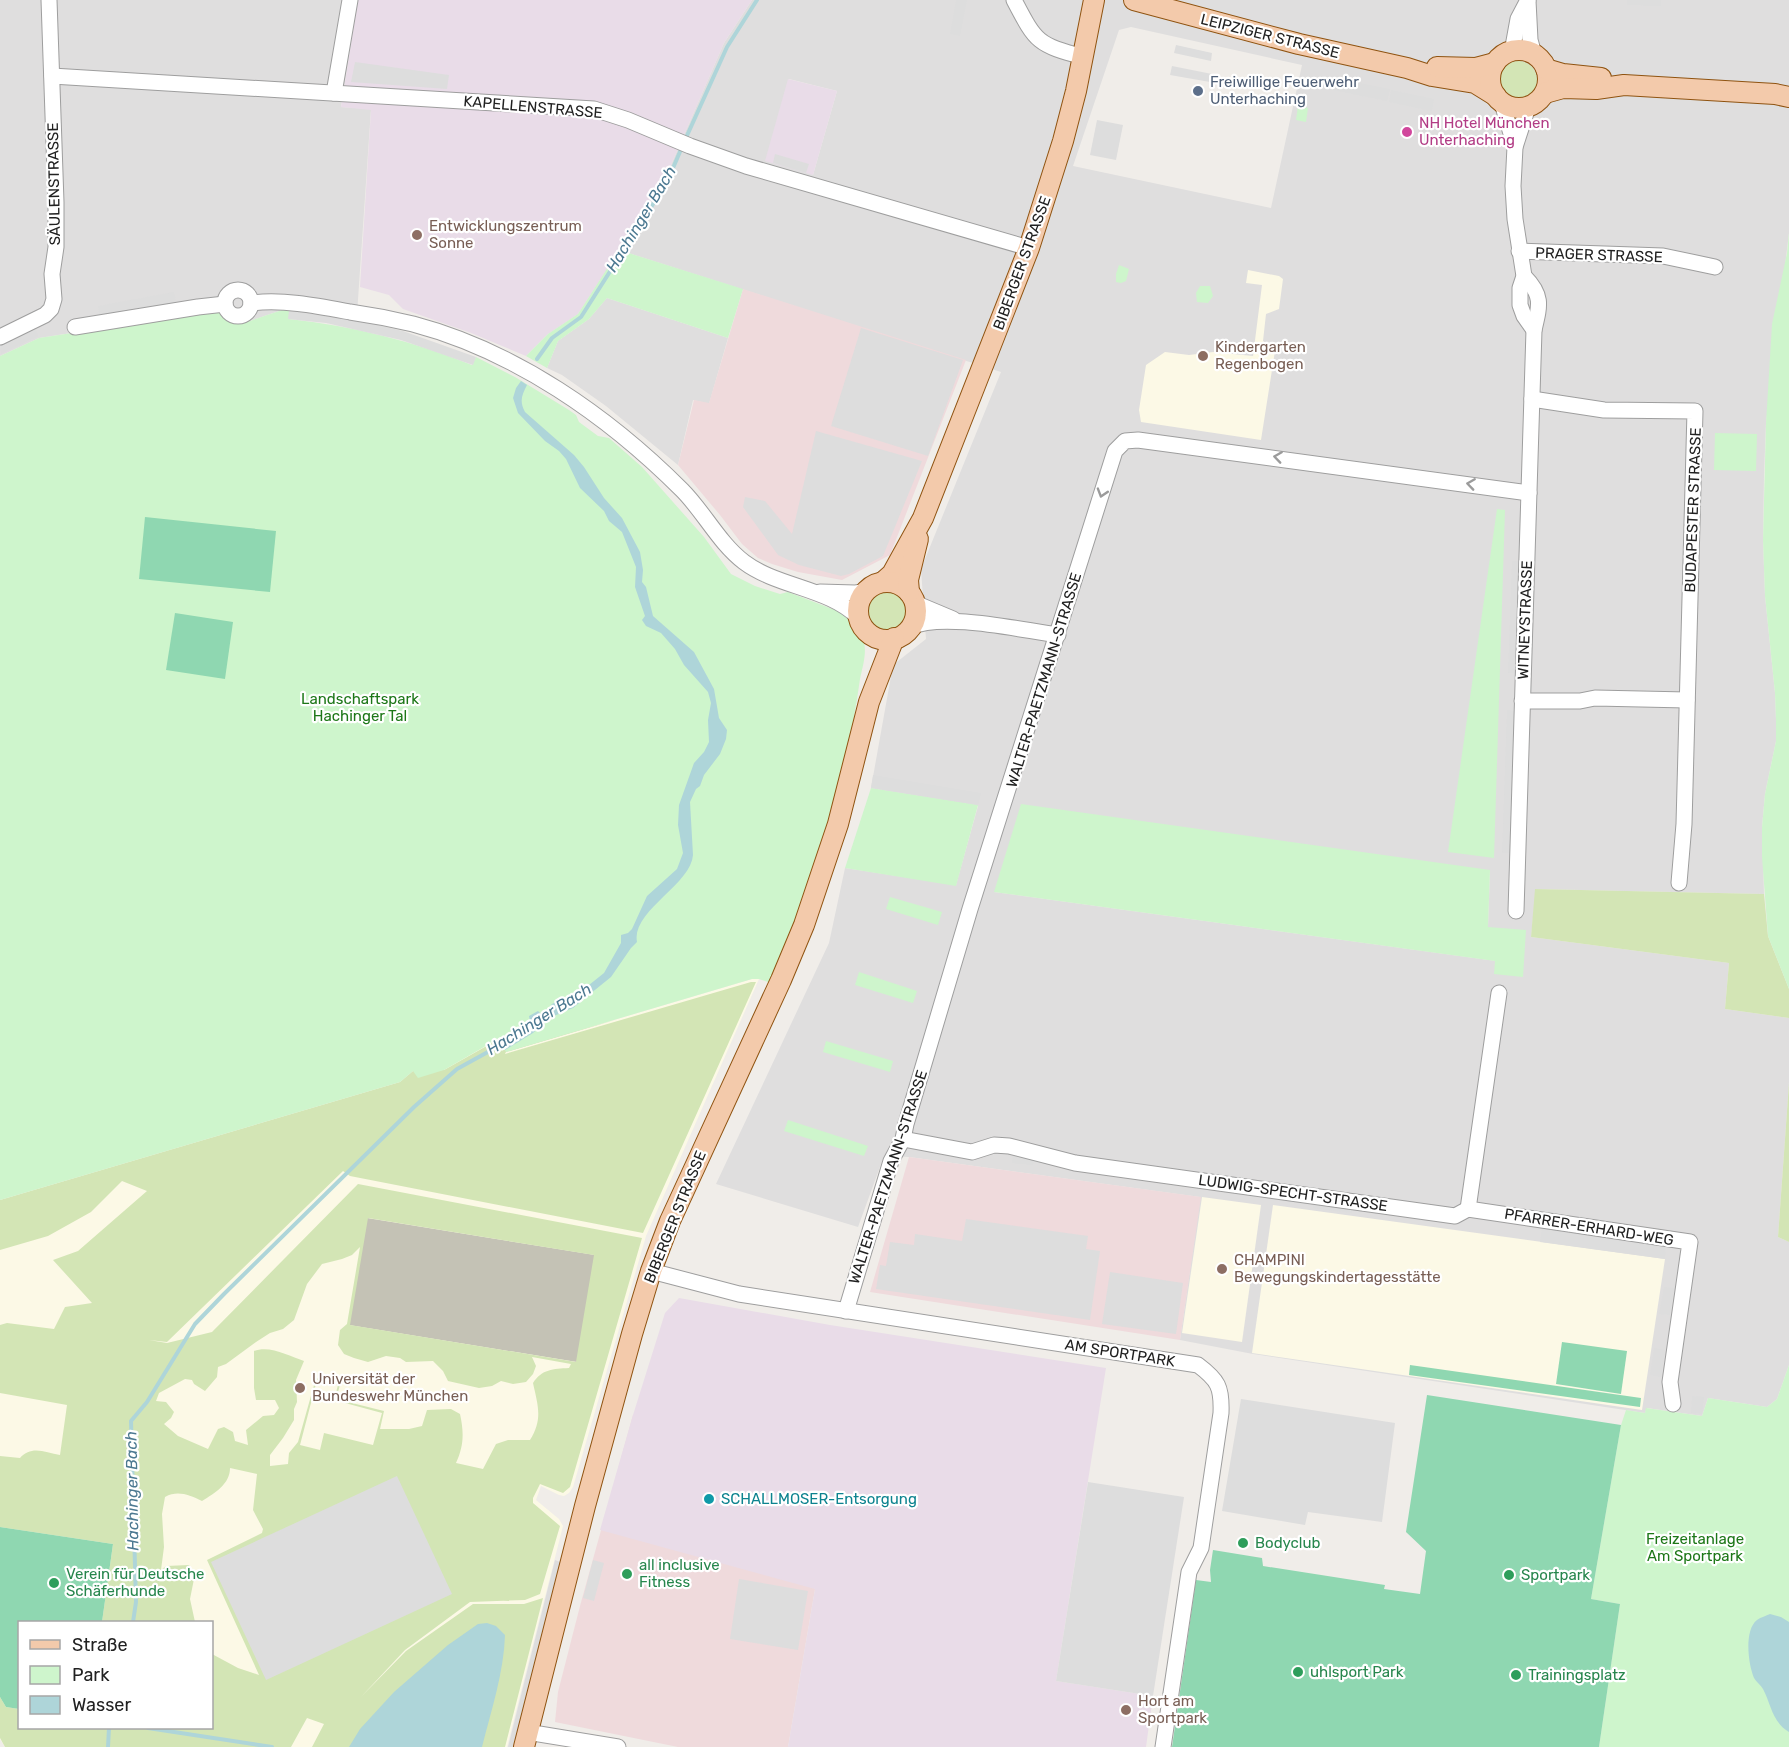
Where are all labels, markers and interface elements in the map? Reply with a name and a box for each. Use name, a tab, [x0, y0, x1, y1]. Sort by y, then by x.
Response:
street label: LEIPZIGER STRASSE	[1199, 10, 1341, 62]
place label: Freiwillige Feuerwehr Unterhaching	[1210, 73, 1359, 108]
marker: Freiwillige Feuerwehr Unterhaching	[1191, 84, 1205, 98]
street label: KAPELLENSTRASSE	[463, 92, 603, 122]
place label: NH Hotel München Unterhaching	[1419, 114, 1550, 149]
street label: SÄULENSTRASSE	[44, 122, 64, 246]
marker: NH Hotel München Unterhaching	[1400, 125, 1414, 139]
water label: Hachinger Bach	[602, 163, 680, 275]
street label: BIBERGER STRASSE	[989, 194, 1055, 332]
place label: Entwicklungszentrum Sonne	[429, 217, 582, 252]
marker: Entwicklungszentrum Sonne	[410, 228, 424, 242]
street label: PRAGER STRASSE	[1535, 244, 1663, 266]
place label: Kindergarten Regenbogen	[1215, 338, 1306, 373]
marker: Kindergarten Regenbogen	[1196, 349, 1210, 363]
street label: BUDAPESTER STRASSE	[1681, 427, 1705, 593]
one-way arrow	[1273, 452, 1283, 464]
one-way arrow	[1467, 479, 1476, 491]
one-way arrow	[1097, 487, 1109, 498]
street label: WITNEYSTRASSE	[1514, 560, 1536, 680]
street label: WALTER-PAETZMANN-STRASSE	[1003, 570, 1085, 790]
park label: Landschaftspark Hachinger Tal	[301, 690, 419, 725]
water label: Hachinger Bach	[483, 979, 595, 1059]
street label: WALTER-PAETZMANN-STRASSE	[845, 1068, 931, 1286]
street label: BIBERGER STRASSE	[640, 1148, 710, 1286]
street label: LUDWIG-SPECHT-STRASSE	[1197, 1171, 1389, 1215]
street label: PFARRER-ERHARD-WEG	[1503, 1205, 1675, 1249]
place label: CHAMPINI Bewegungskindertagesstätte	[1234, 1251, 1441, 1286]
marker: CHAMPINI Bewegungskindertagesstätte	[1215, 1262, 1229, 1276]
street label: AM SPORTPARK	[1064, 1335, 1176, 1371]
place label: Universität der Bundeswehr München	[312, 1370, 468, 1405]
marker: Universität der Bundeswehr München	[293, 1381, 307, 1395]
water label: Hachinger Bach	[121, 1431, 143, 1551]
place label: SCHALLMOSER-Entsorgung	[721, 1490, 917, 1508]
marker: SCHALLMOSER-Entsorgung	[702, 1492, 716, 1506]
park label: Freizeitanlage Am Sportpark	[1646, 1530, 1744, 1565]
place label: Bodyclub	[1255, 1534, 1321, 1552]
marker: Bodyclub	[1236, 1536, 1250, 1550]
place label: all inclusive Fitness	[639, 1556, 720, 1591]
place label: Verein für Deutsche Schäferhunde	[66, 1565, 204, 1600]
place label: Sportpark	[1521, 1566, 1590, 1584]
marker: all inclusive Fitness	[620, 1567, 634, 1581]
marker: Sportpark	[1502, 1568, 1516, 1582]
marker: Verein für Deutsche Schäferhunde	[47, 1576, 61, 1590]
legend	[18, 1621, 213, 1729]
text: Straße	[72, 1634, 128, 1656]
place label: uhlsport Park	[1310, 1663, 1404, 1681]
text: Park	[72, 1664, 110, 1686]
marker: uhlsport Park	[1291, 1665, 1305, 1679]
place label: Trainingsplatz	[1528, 1666, 1626, 1684]
marker: Trainingsplatz	[1509, 1668, 1523, 1682]
place label: Hort am Sportpark	[1138, 1692, 1207, 1727]
text: Wasser	[72, 1694, 131, 1716]
marker: Hort am Sportpark	[1119, 1703, 1133, 1717]

